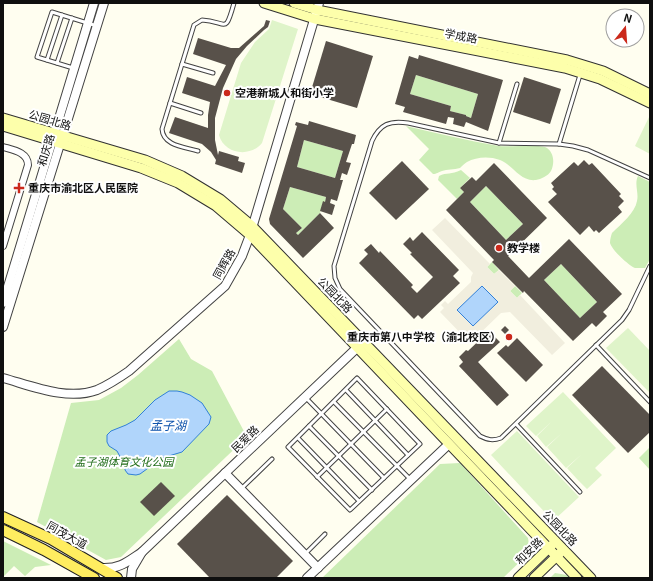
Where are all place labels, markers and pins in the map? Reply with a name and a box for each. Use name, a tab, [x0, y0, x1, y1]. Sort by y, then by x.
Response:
place label: 空港新城人和街小学	[235, 84, 334, 100]
marker: 空港新城人和街小学	[222, 88, 232, 98]
place label: 重庆市渝北区人民医院	[28, 179, 138, 195]
marker: 重庆市渝北区人民医院	[13, 182, 25, 194]
place label: 教学楼	[507, 239, 540, 255]
marker: 教学楼	[494, 243, 504, 253]
place label: 重庆市第八中学校（渝北校区）	[347, 328, 501, 344]
marker: 重庆市第八中学校（渝北校区）	[504, 332, 514, 342]

